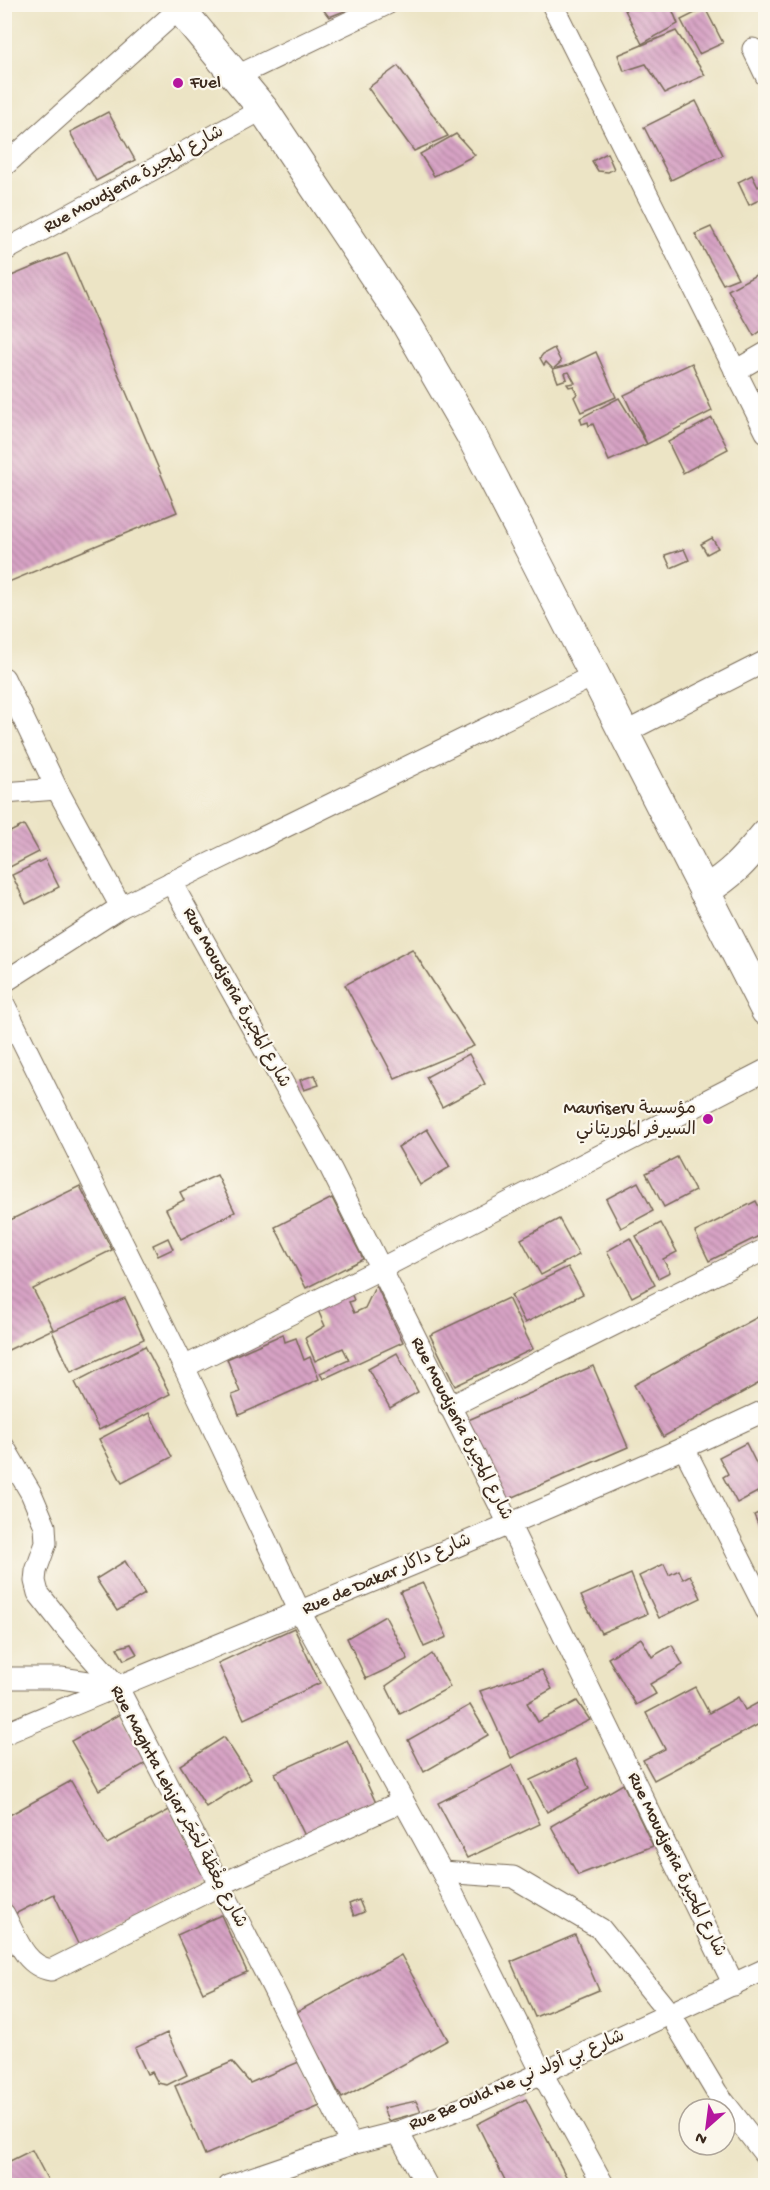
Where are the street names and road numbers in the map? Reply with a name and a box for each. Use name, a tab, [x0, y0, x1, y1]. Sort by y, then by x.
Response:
street label: Rue Moudjeria شارع المجيرة	[40, 122, 228, 238]
street label: Rue Moudjeria شارع المجيرة	[178, 904, 294, 1092]
street label: Rue Moudjeria شارع المجيرة	[406, 1334, 516, 1524]
street label: Rue de Dakar شارع داكار	[299, 1530, 475, 1620]
street label: Rue Maghta Lehjar شارع مِغْطَة لَحْجَر	[105, 1680, 255, 1932]
street label: Rue Moudjeria شارع المجيرة	[622, 1769, 730, 1961]
street label: Rue Be Ould Ne شارع بي أولد ني	[405, 2024, 629, 2139]

